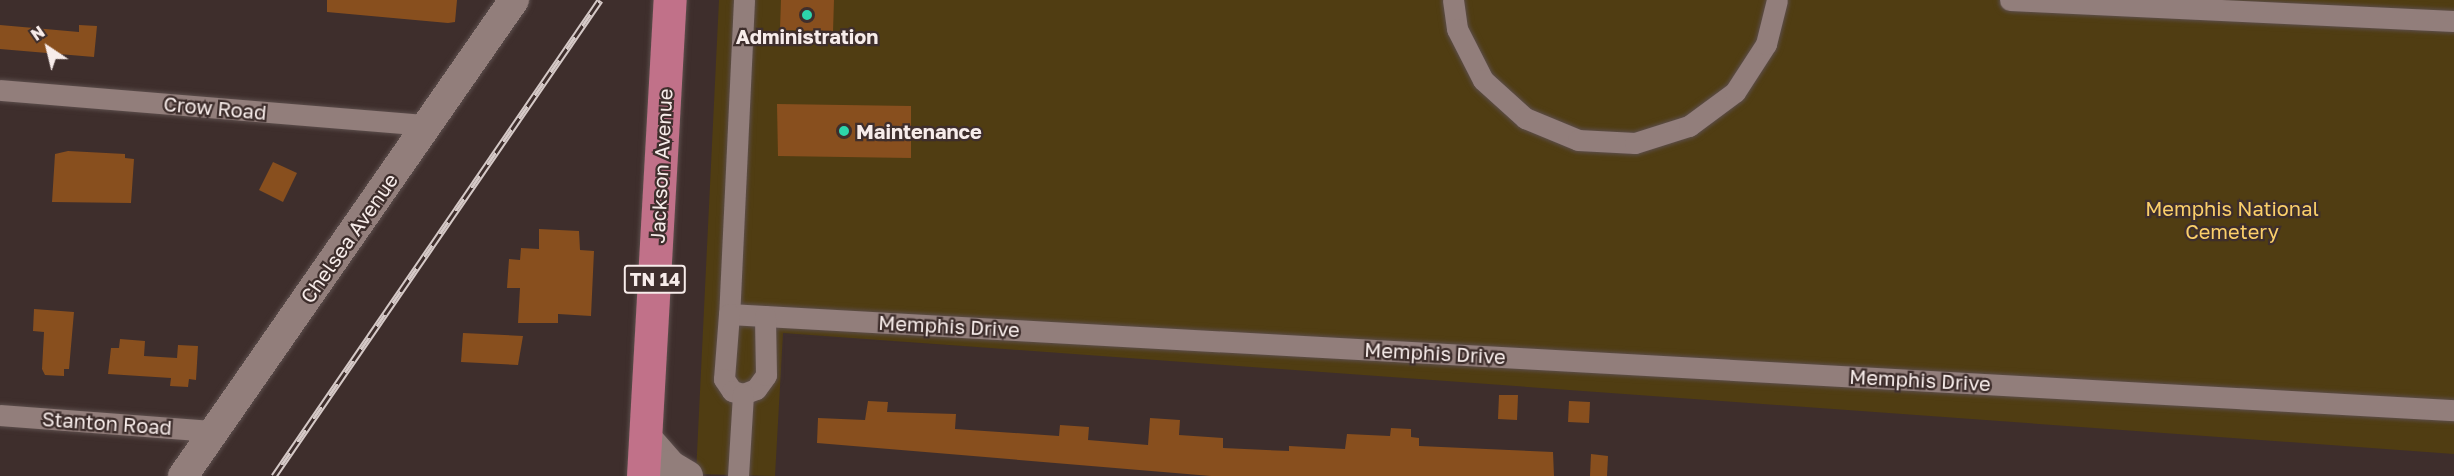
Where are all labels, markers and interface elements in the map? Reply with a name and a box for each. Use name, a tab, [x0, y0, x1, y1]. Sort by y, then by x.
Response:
marker: Administration	[800, 8, 814, 22]
north arrow	[18, 18, 78, 78]
text: N	[27, 22, 48, 45]
place label: Administration	[736, 24, 878, 48]
street label: Jackson Avenue	[645, 88, 677, 244]
street label: Crow Road	[163, 92, 267, 124]
place label: Maintenance	[856, 119, 982, 143]
marker: Maintenance	[837, 124, 851, 138]
street label: Chelsea Avenue	[295, 168, 403, 308]
park label: Memphis National Cemetery	[2145, 196, 2319, 243]
road number: TN 14	[624, 264, 686, 294]
street label: Memphis Drive	[878, 310, 1020, 342]
street label: Memphis Drive	[1364, 337, 1506, 369]
street label: Memphis Drive	[1849, 364, 1991, 396]
street label: Stanton Road	[41, 406, 173, 440]

